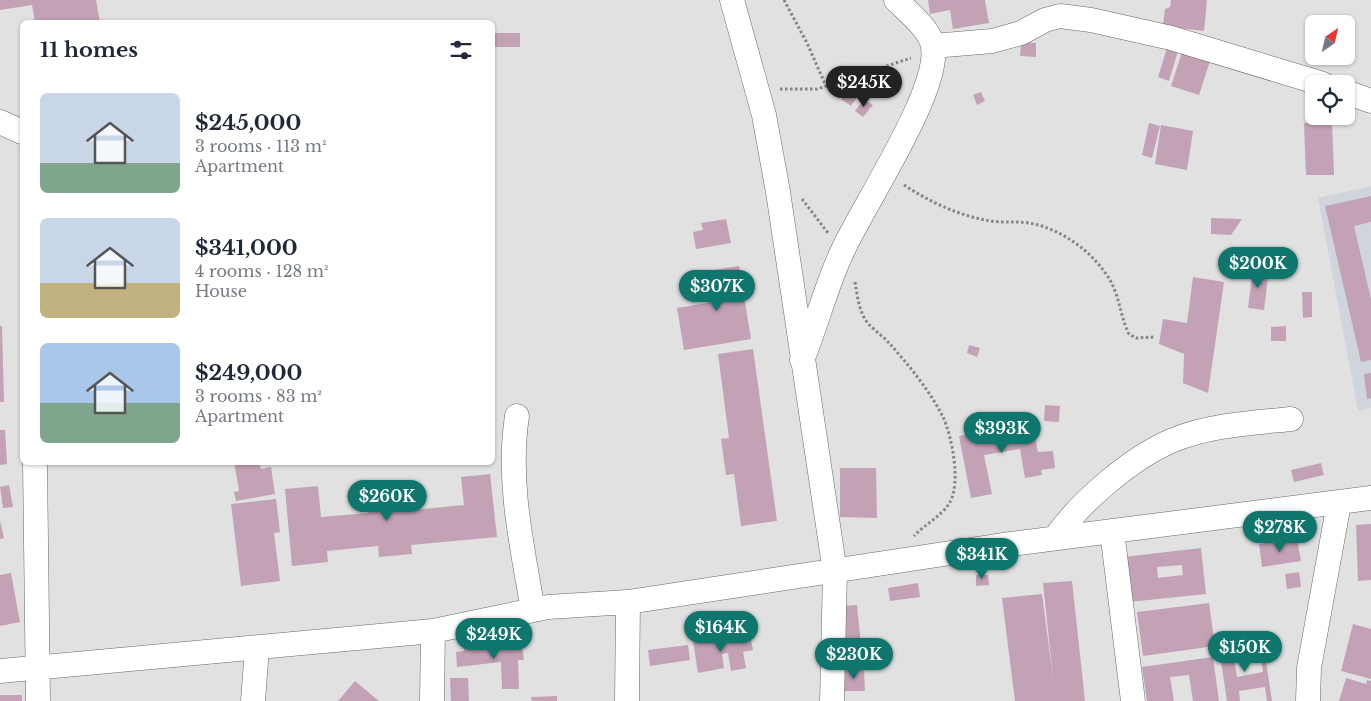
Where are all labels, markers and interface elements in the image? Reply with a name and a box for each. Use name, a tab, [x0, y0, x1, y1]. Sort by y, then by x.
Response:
north arrow	[1305, 15, 1355, 65]
map controls	[1305, 15, 1355, 125]
icon: filters	[447, 36, 475, 64]
text: 11 homes	[40, 37, 138, 63]
pin: $245K	[829, 66, 899, 108]
text: $245K	[837, 72, 891, 92]
button: locate	[1305, 75, 1355, 125]
text: $245,000	[195, 110, 301, 136]
icon: home	[80, 113, 140, 173]
text: 3 rooms · 113 m²	[195, 136, 326, 156]
text: Apartment	[195, 156, 284, 176]
text: $341,000	[195, 235, 298, 261]
icon: home	[80, 238, 140, 298]
pin: $200K	[1223, 246, 1293, 289]
text: $200K	[1229, 253, 1287, 273]
text: 4 rooms · 128 m²	[195, 261, 329, 281]
pin: $307K	[682, 270, 752, 312]
text: $307K	[690, 276, 744, 296]
text: House	[195, 281, 247, 301]
text: $249,000	[195, 360, 302, 386]
icon: home	[80, 363, 140, 423]
text: 3 rooms · 83 m²	[195, 386, 322, 406]
text: Apartment	[195, 406, 284, 426]
pin: $393K	[967, 412, 1037, 454]
text: $393K	[975, 418, 1029, 438]
pin: $260K	[352, 480, 422, 522]
text: $260K	[359, 486, 415, 506]
pin: $278K	[1245, 510, 1315, 553]
text: $278K	[1254, 517, 1306, 537]
pin: $341K	[947, 538, 1017, 580]
text: $341K	[956, 544, 1008, 564]
pin: $164K	[686, 610, 756, 653]
text: $164K	[695, 617, 747, 637]
pin: $249K	[459, 618, 529, 660]
text: $249K	[466, 624, 522, 644]
pin: $150K	[1210, 630, 1280, 673]
text: $150K	[1219, 637, 1271, 657]
pin: $230K	[819, 638, 889, 680]
text: $230K	[826, 644, 882, 664]

